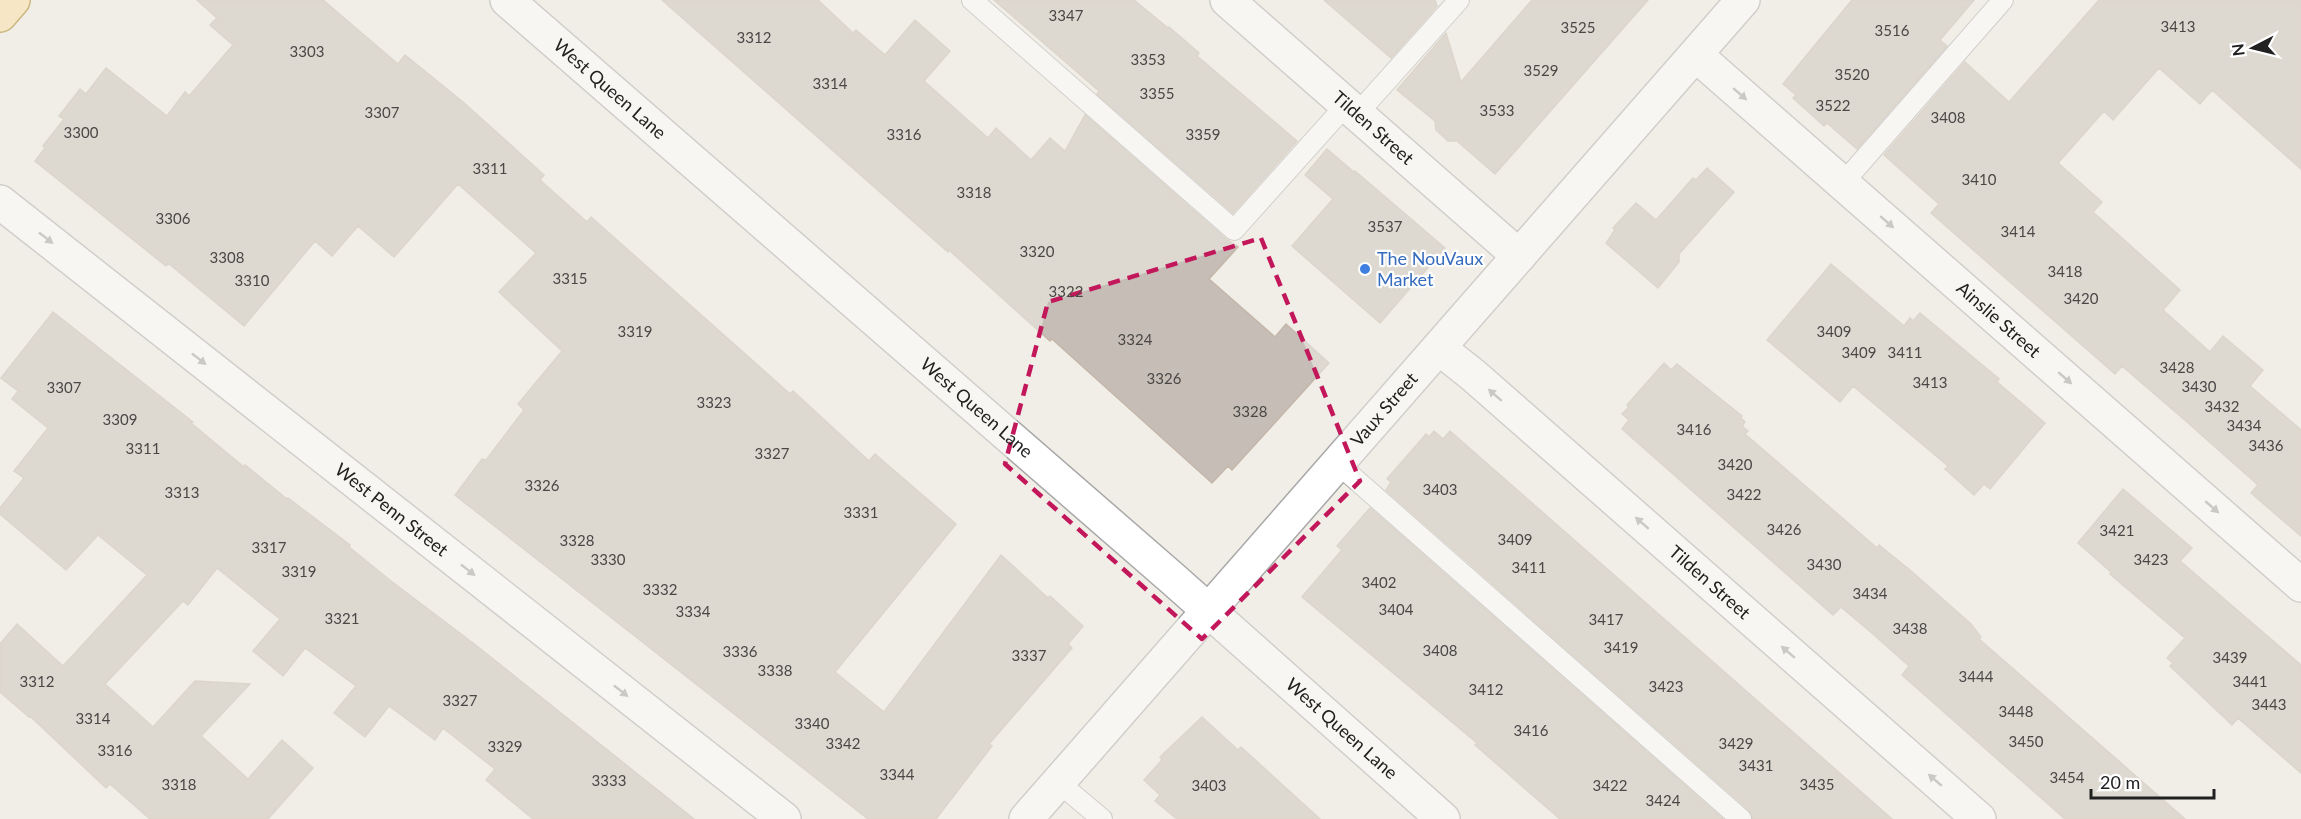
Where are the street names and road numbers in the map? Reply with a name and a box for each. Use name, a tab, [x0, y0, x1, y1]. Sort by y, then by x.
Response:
street label: West Queen Lane	[550, 34, 671, 143]
street label: Tilden Street	[1328, 86, 1419, 169]
street label: Ainslie Street	[1953, 276, 2046, 362]
street label: West Queen Lane	[916, 353, 1038, 462]
street label: Vaux Street	[1345, 367, 1422, 450]
street label: West Penn Street	[331, 458, 453, 561]
street label: Tilden Street	[1665, 540, 1756, 624]
street label: West Queen Lane	[1282, 673, 1403, 783]

